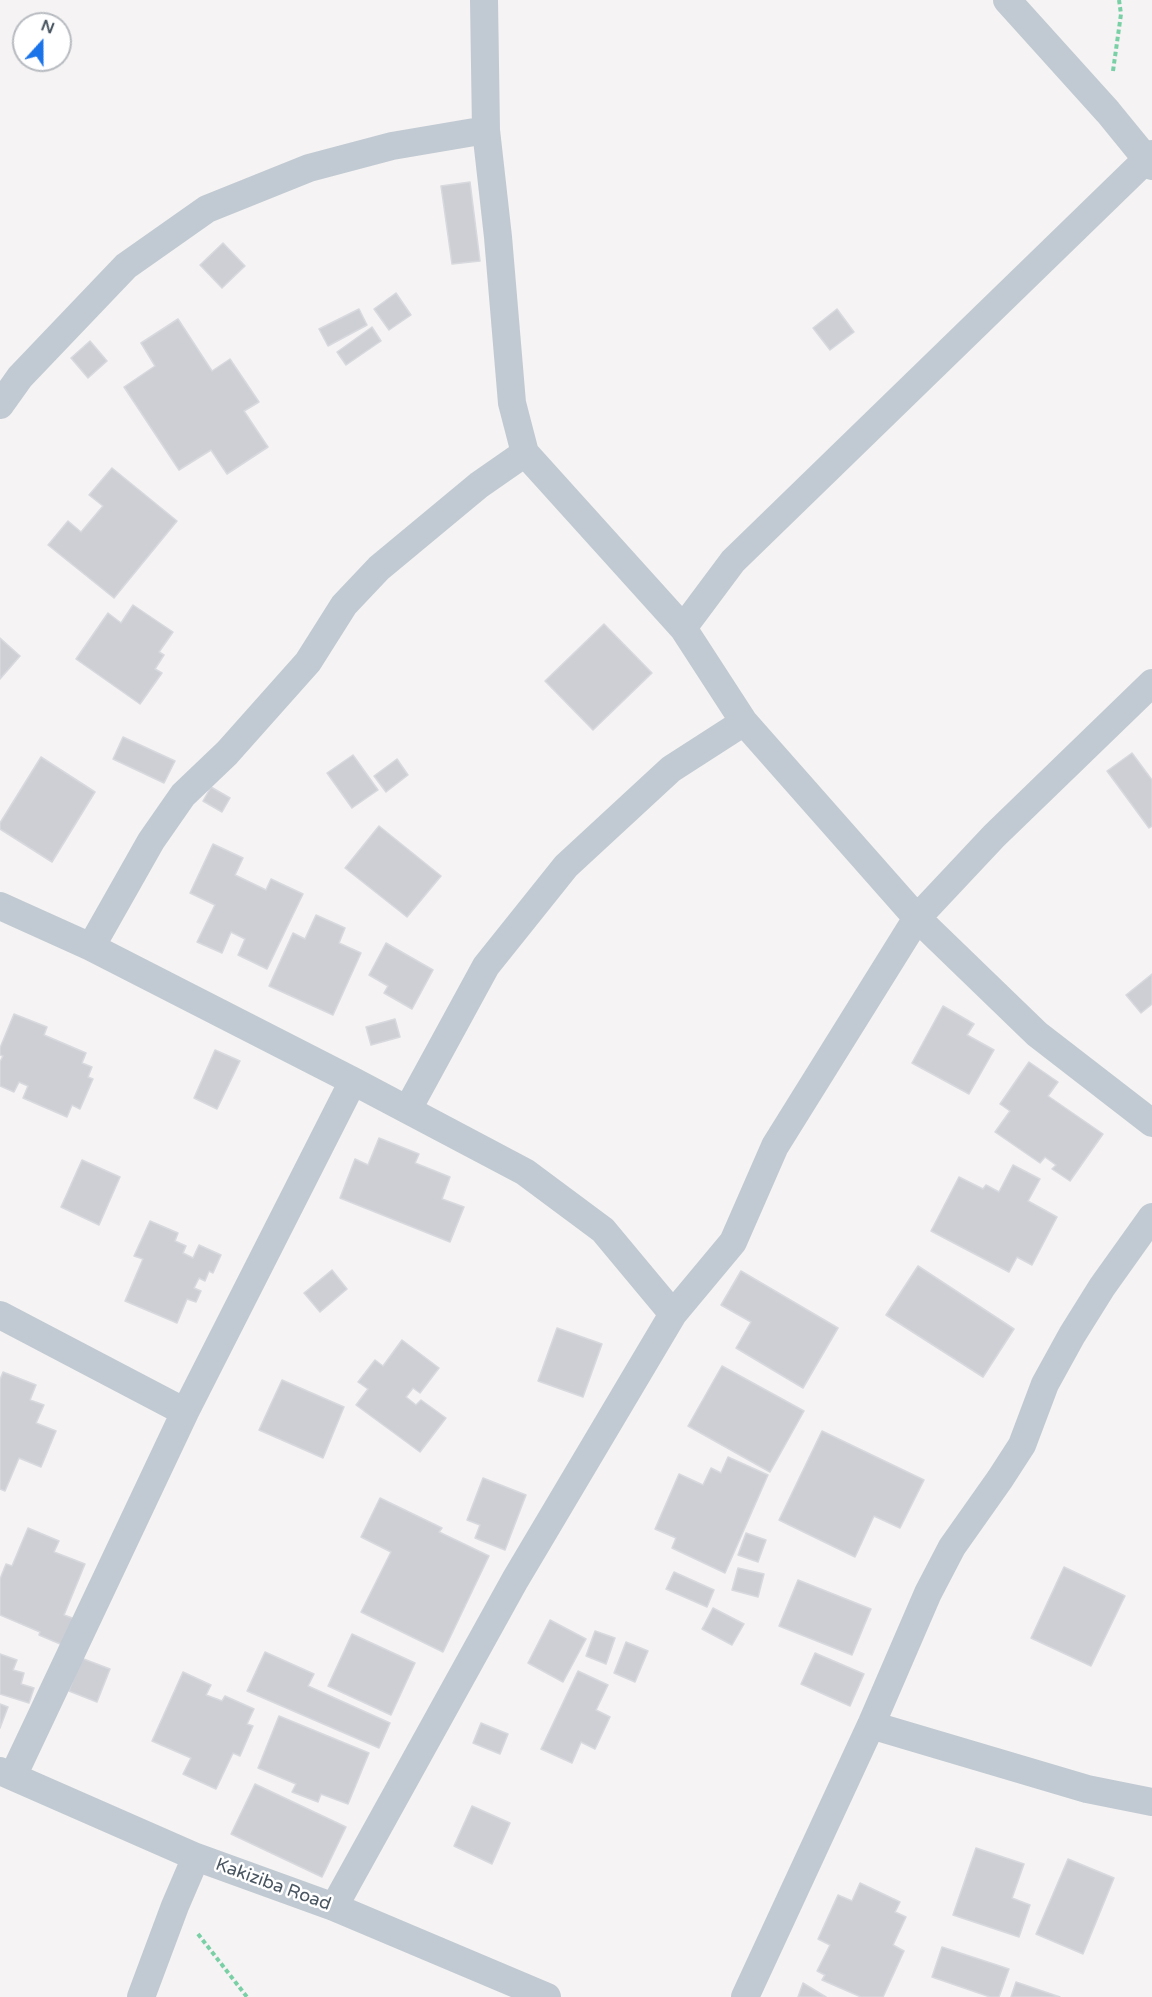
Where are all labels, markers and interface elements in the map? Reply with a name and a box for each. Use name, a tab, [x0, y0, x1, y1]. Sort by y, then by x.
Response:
north arrow	[12, 12, 72, 72]
text: N	[38, 15, 57, 39]
street label: Kakiziba Road	[212, 1854, 334, 1916]

